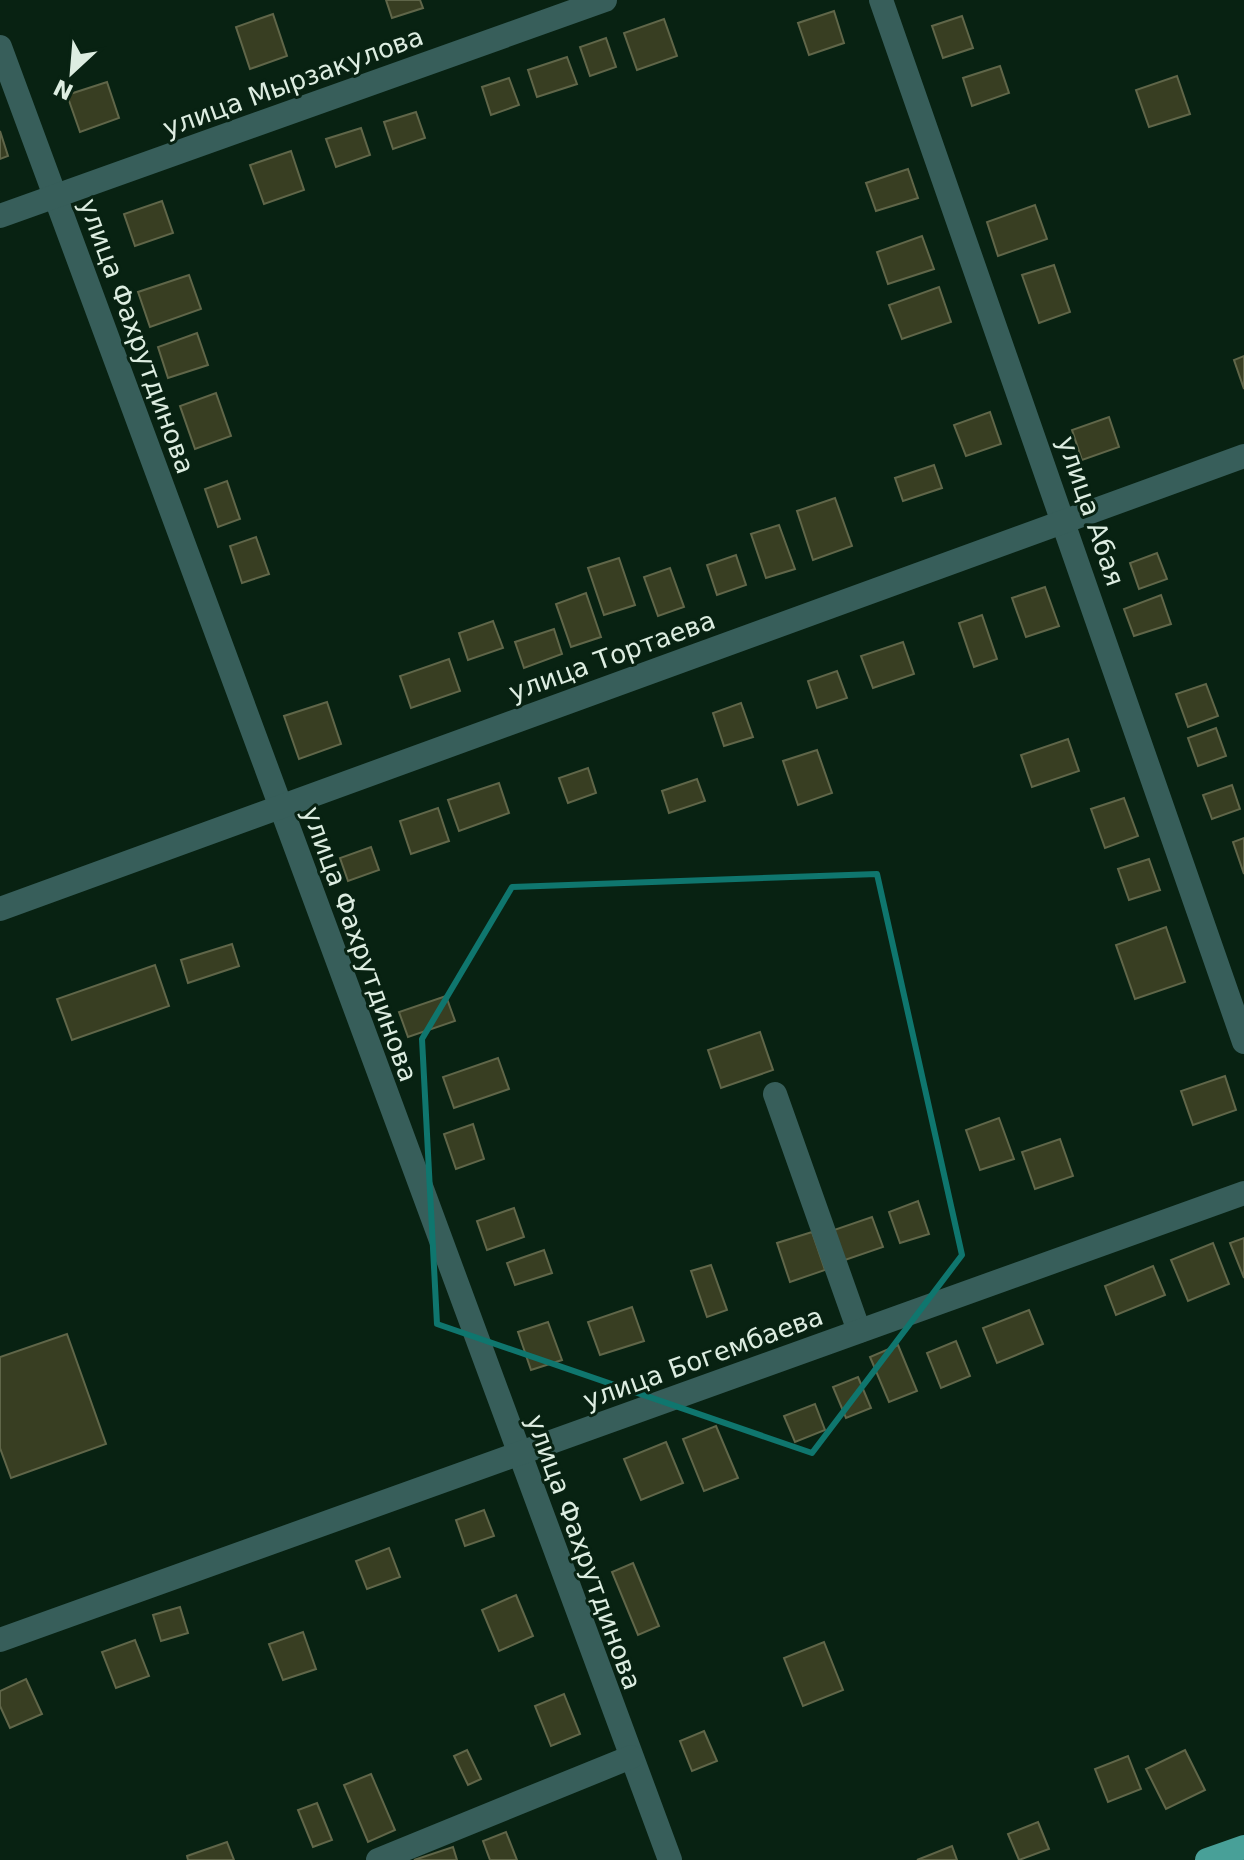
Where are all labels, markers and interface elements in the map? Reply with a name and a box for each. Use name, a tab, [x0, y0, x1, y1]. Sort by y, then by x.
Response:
street label: улица Мырзакулова	[159, 21, 427, 143]
north arrow	[32, 32, 112, 112]
text: N	[50, 74, 77, 105]
street label: улица Фахрутдинова	[73, 194, 201, 478]
street label: улица Абая	[1051, 432, 1131, 590]
street label: улица Тортаева	[505, 605, 719, 707]
street label: улица Фахрутдинова	[296, 802, 424, 1086]
street label: улица Богембаева	[579, 1301, 827, 1415]
street label: улица Фахрутдинова	[520, 1410, 648, 1694]

